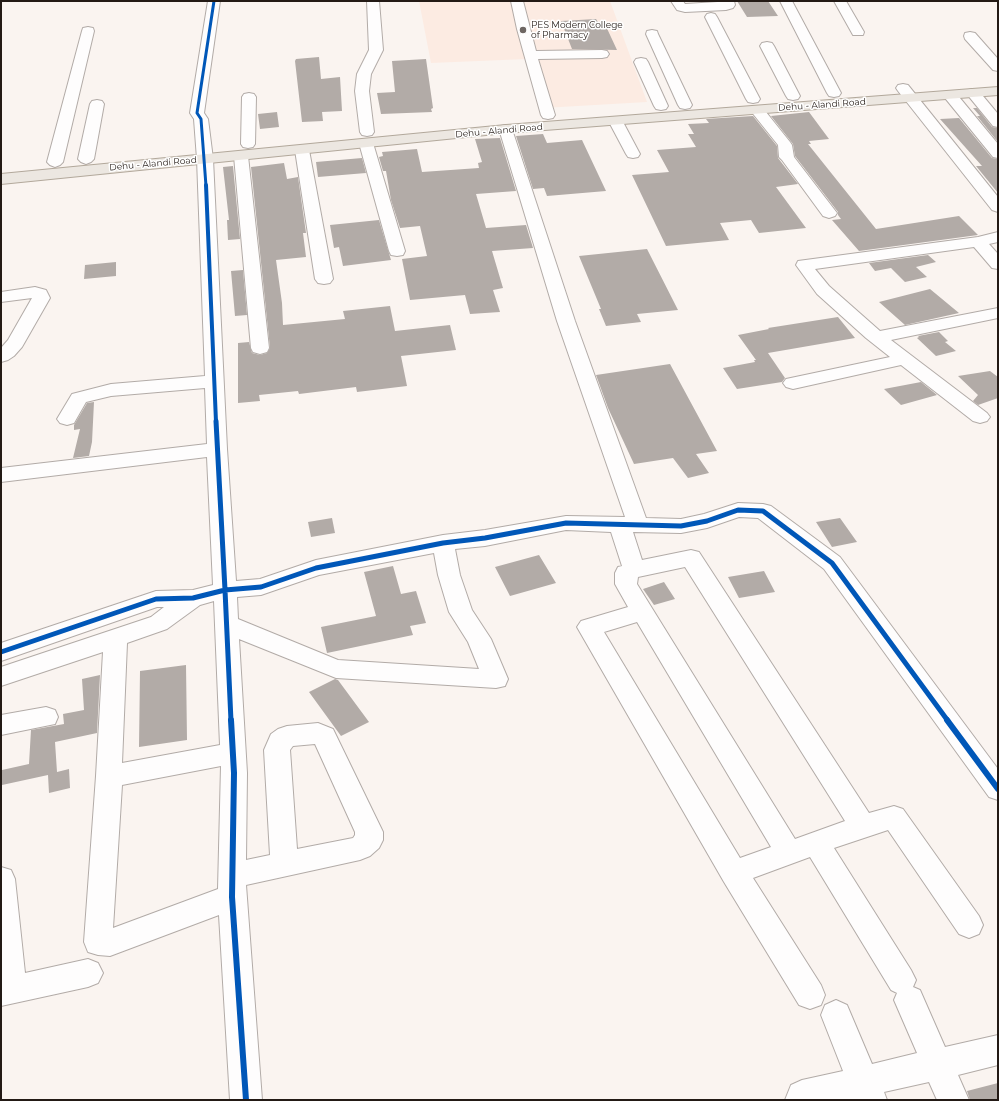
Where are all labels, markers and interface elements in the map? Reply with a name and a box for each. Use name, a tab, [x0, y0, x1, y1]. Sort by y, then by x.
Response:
place label: PES Modern College of Pharmacy	[531, 20, 623, 41]
marker: PES Modern College of Pharmacy	[518, 25, 528, 35]
street label: Dehu - Alandi Road	[778, 97, 866, 113]
street label: Dehu - Alandi Road	[455, 122, 543, 140]
street label: Dehu - Alandi Road	[109, 155, 197, 173]

